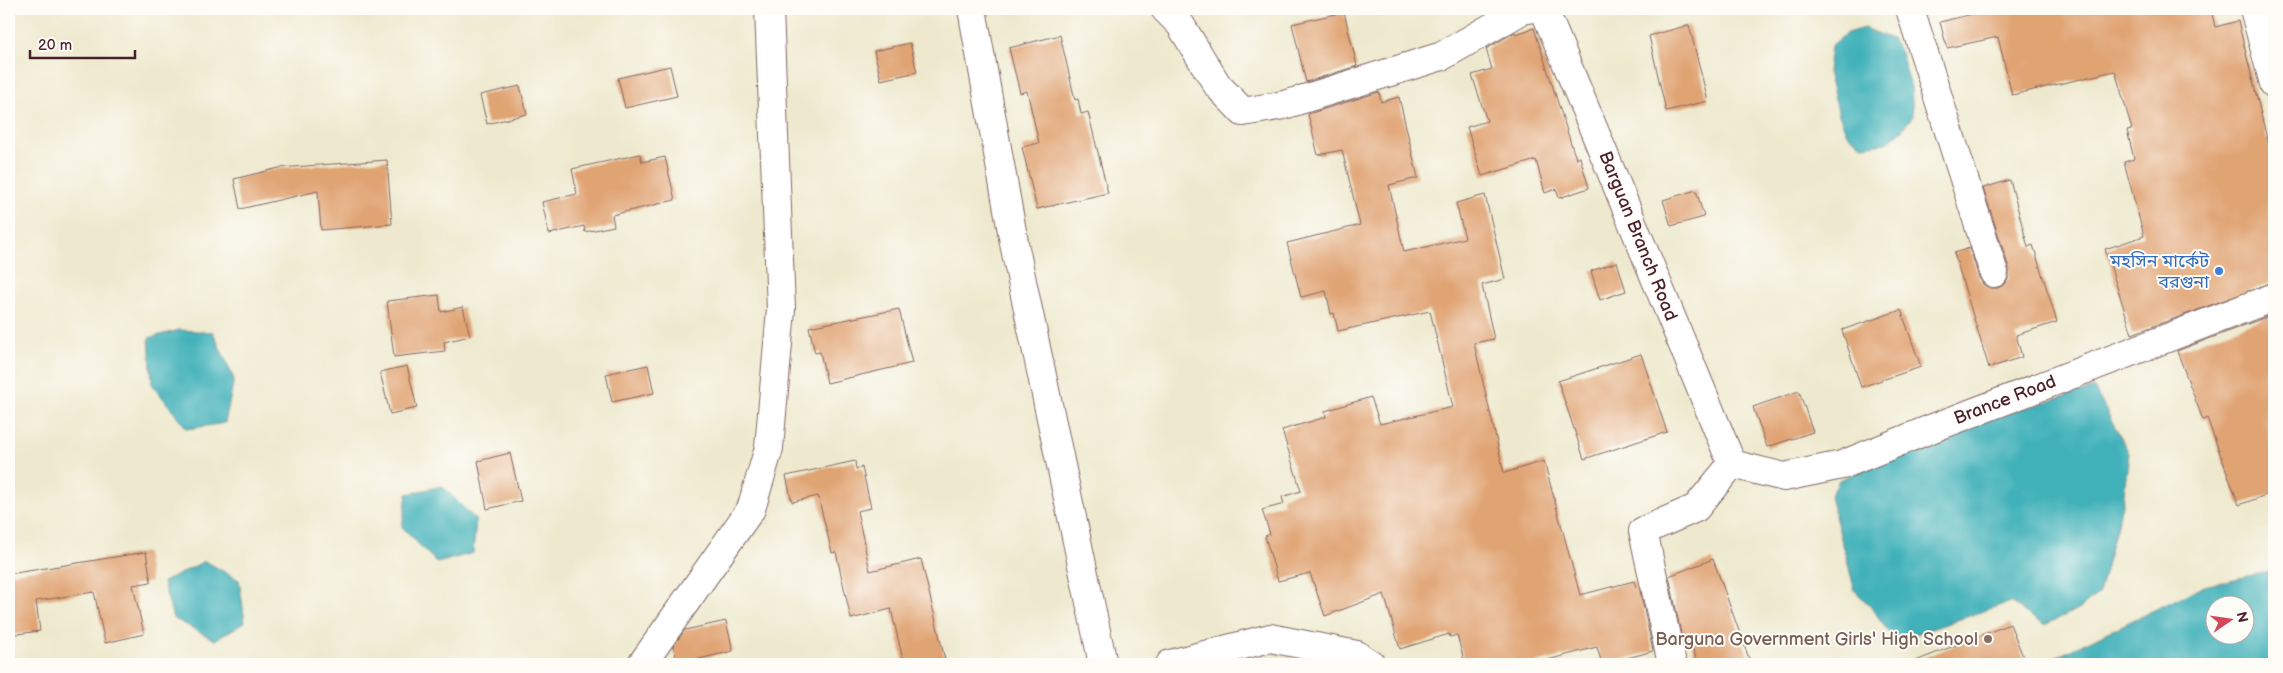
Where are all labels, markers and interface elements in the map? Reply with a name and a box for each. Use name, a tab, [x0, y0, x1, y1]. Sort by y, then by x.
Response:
scale bar	[30, 28, 135, 60]
text: 20 m	[38, 36, 72, 55]
street label: Barguan Branch Road	[1594, 148, 1682, 324]
place label: মহসিন মার্কেট বরগুনা	[2109, 250, 2210, 293]
marker: মহসিন মার্কেট বরগুনা	[2213, 265, 2225, 277]
street label: Brance Road	[1951, 371, 2059, 429]
north arrow	[2206, 596, 2256, 646]
text: N	[2233, 610, 2252, 624]
place label: Barguna Government Girls' High School	[1655, 629, 1978, 650]
marker: Barguna Government Girls' High School	[1982, 633, 1994, 645]

